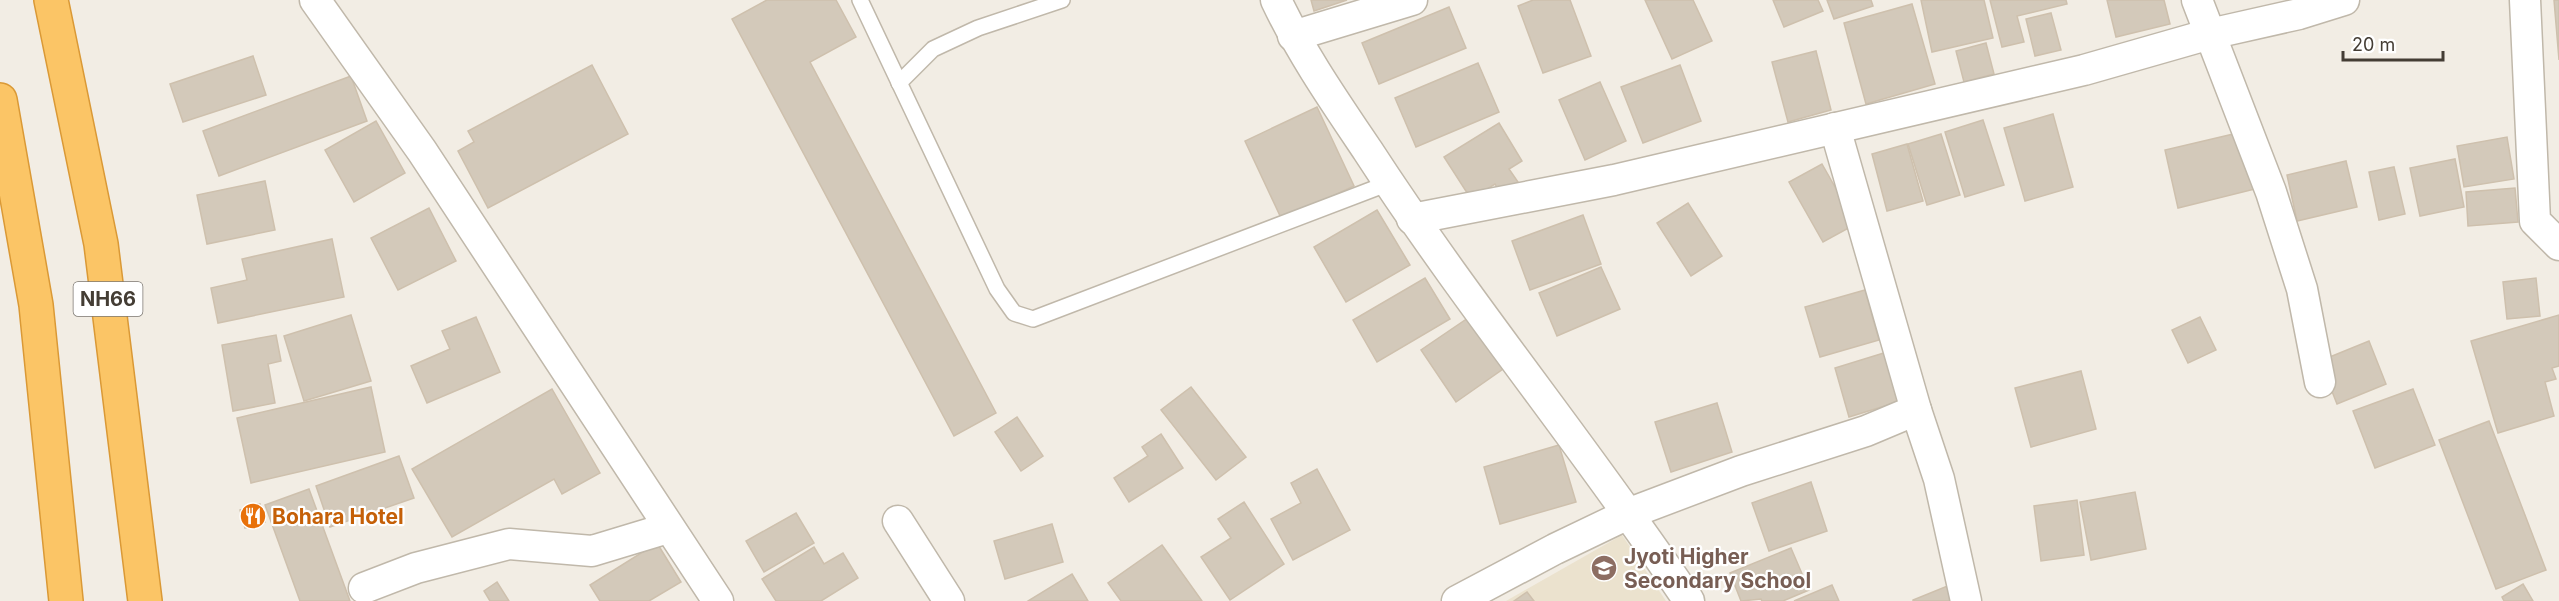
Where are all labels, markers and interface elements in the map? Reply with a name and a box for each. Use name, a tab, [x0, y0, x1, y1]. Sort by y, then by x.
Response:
scale bar	[2343, 24, 2444, 62]
text: 20 m	[2352, 34, 2395, 55]
road number: NH66	[74, 282, 142, 316]
restaurant icon: Bohara Hotel	[238, 501, 268, 531]
place label: Bohara Hotel	[272, 504, 404, 529]
place label: Jyoti Higher Secondary School	[1624, 544, 1811, 593]
school or university icon: Jyoti Higher Secondary School	[1589, 553, 1619, 583]

